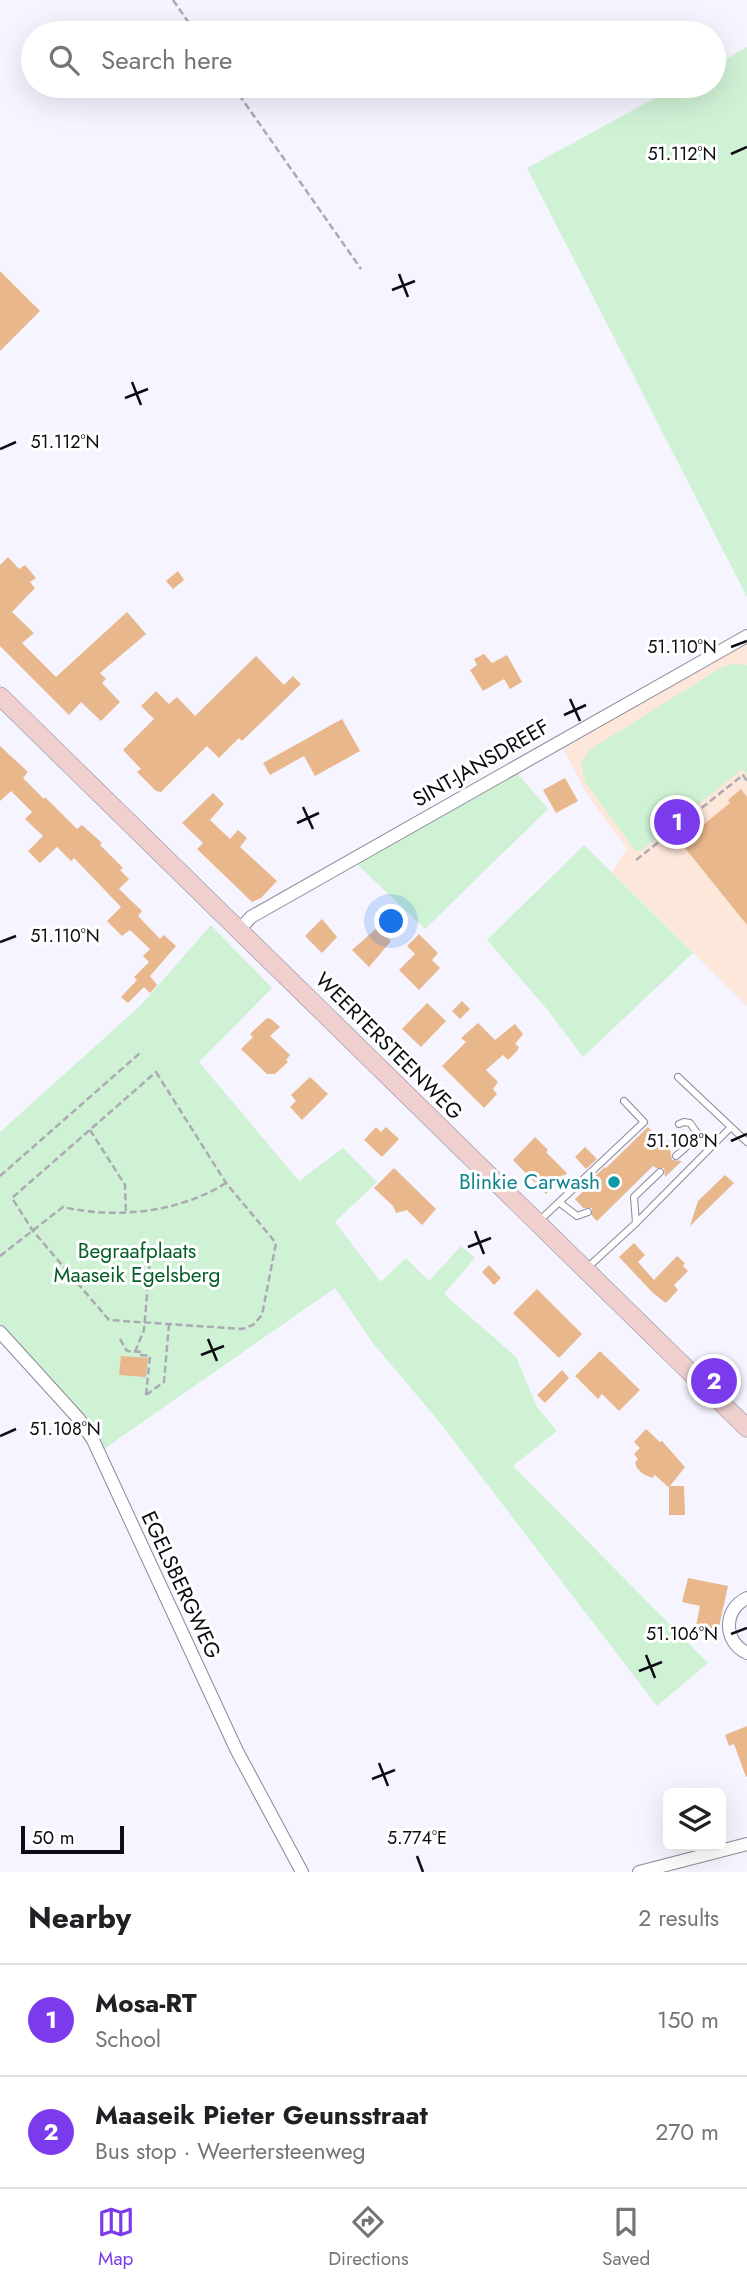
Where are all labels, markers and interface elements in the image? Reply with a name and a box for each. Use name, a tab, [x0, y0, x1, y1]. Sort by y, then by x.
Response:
search box	[21, 21, 726, 98]
icon: search	[45, 41, 83, 79]
text: Search here	[101, 41, 233, 79]
text: 51.112°N	[647, 141, 717, 167]
text: 51.112°N	[30, 429, 100, 455]
text: 51.110°N	[647, 634, 717, 660]
street label: SINT-JANSDREEF	[407, 712, 555, 814]
pin: 1	[654, 796, 700, 848]
your location	[374, 904, 408, 938]
text: 51.110°N	[30, 923, 100, 949]
street label: WEERTERSTEENWEG	[308, 965, 470, 1127]
text: 51.108°N	[646, 1128, 718, 1154]
place label: Blinkie Carwash	[459, 1167, 600, 1197]
marker: Blinkie Carwash	[606, 1174, 622, 1190]
park label: Begraafplaats Maaseik Egelsberg	[54, 1236, 220, 1290]
pin: 2	[691, 1355, 737, 1407]
text: 51.108°N	[29, 1416, 101, 1442]
street label: EGELSBERGWEG	[134, 1506, 228, 1664]
text: 51.106°N	[646, 1621, 718, 1647]
map controls	[663, 1788, 726, 1851]
button: layers	[663, 1788, 726, 1851]
scale bar	[21, 1823, 124, 1855]
text: 50 m	[32, 1824, 75, 1851]
text: 5.774°E	[387, 1825, 447, 1851]
text: Nearby	[28, 1896, 131, 1939]
text: 2 results	[638, 1901, 719, 1935]
text: Mosa-RT	[95, 1984, 197, 2022]
text: 1	[45, 2003, 57, 2037]
text: 150 m	[657, 2003, 719, 2037]
text: School	[95, 2022, 161, 2056]
text: Maaseik Pieter Geunsstraat	[95, 2096, 428, 2134]
text: 2	[43, 2115, 59, 2149]
text: 270 m	[655, 2115, 719, 2149]
text: Bus stop · Weertersteenweg	[95, 2134, 366, 2168]
tab: Map	[97, 2203, 135, 2272]
tab: Directions	[328, 2203, 409, 2272]
tab: Saved	[602, 2203, 650, 2272]

